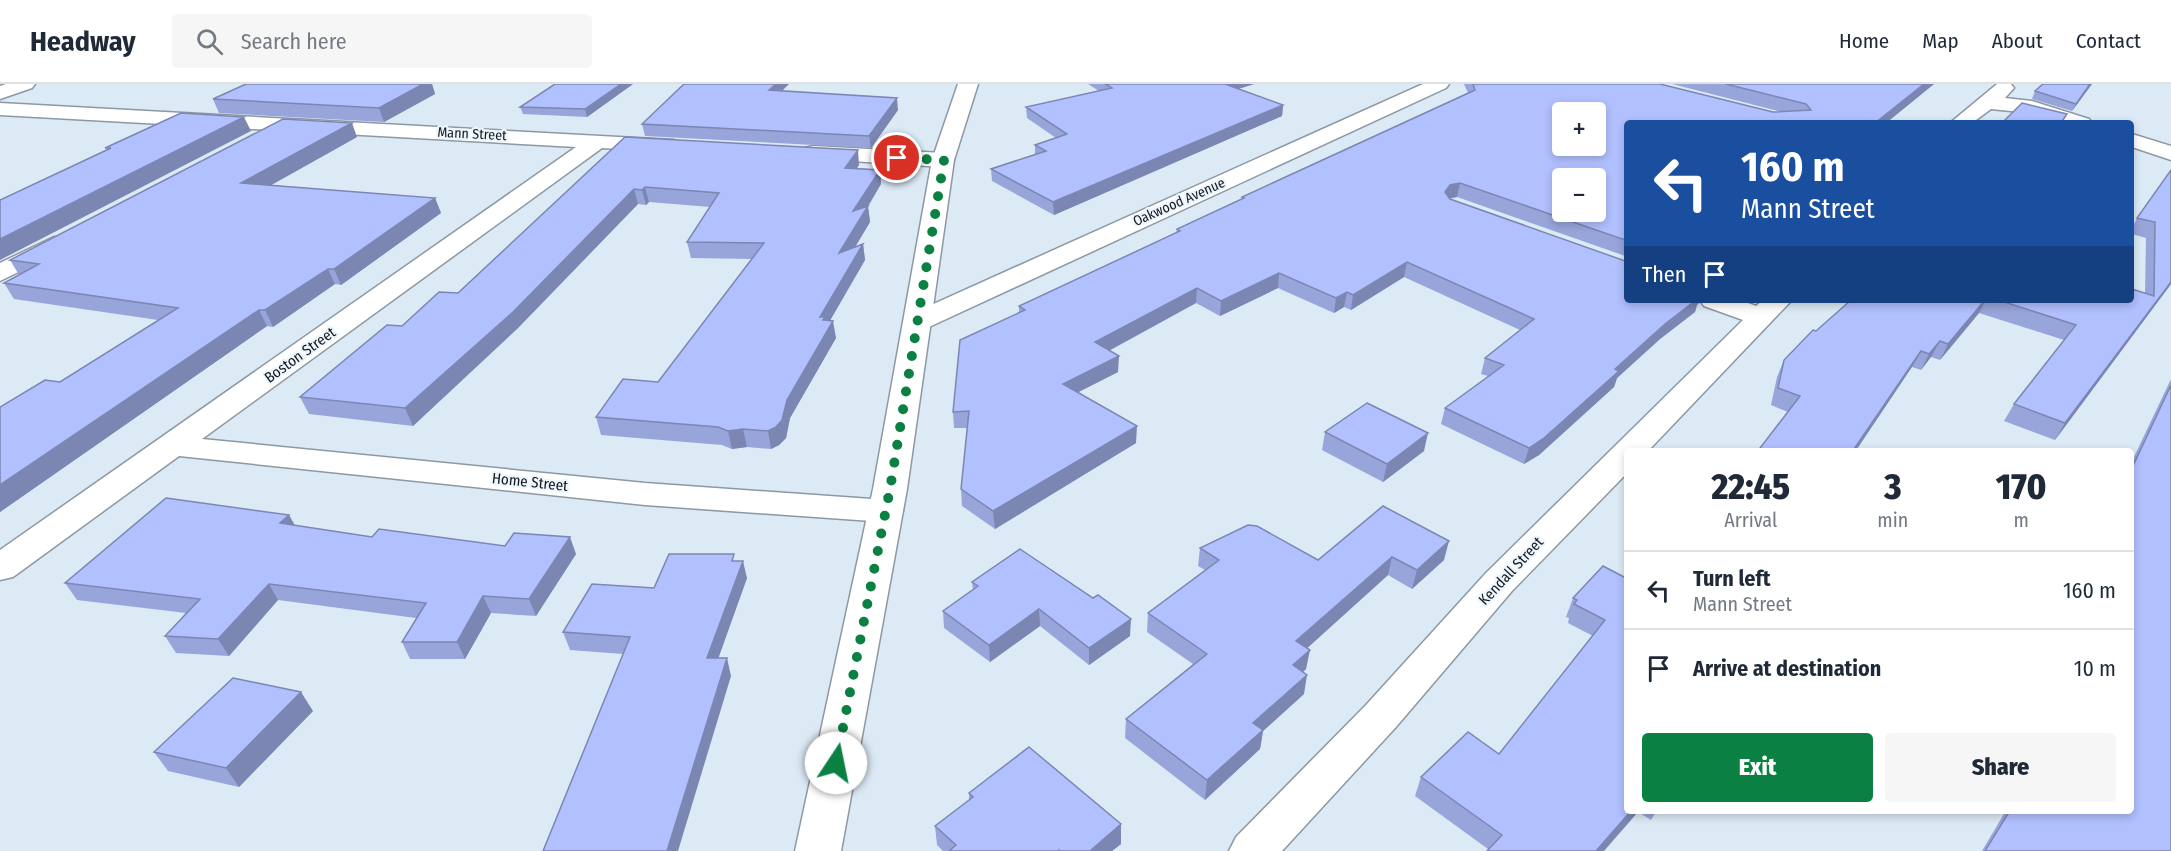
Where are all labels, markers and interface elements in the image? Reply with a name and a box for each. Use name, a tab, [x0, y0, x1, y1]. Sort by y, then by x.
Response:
search box	[172, 14, 592, 68]
text: Headway	[30, 25, 136, 58]
icon: search	[193, 25, 226, 58]
text: Search here	[241, 28, 347, 55]
text: Home	[1839, 28, 1889, 54]
text: Map	[1922, 28, 1959, 54]
text: About	[1992, 28, 2043, 54]
text: Contact	[2076, 28, 2141, 54]
map controls	[1552, 102, 1606, 222]
button: +	[1552, 102, 1606, 156]
street label: Mann Street	[437, 124, 507, 144]
pin	[871, 132, 922, 183]
icon: arrive	[880, 141, 913, 174]
text: 160 m	[1741, 142, 1844, 192]
icon: left	[1642, 144, 1720, 222]
button: −	[1552, 168, 1606, 222]
street label: Oakwood Avenue	[1130, 174, 1228, 230]
text: Mann Street	[1741, 193, 1875, 225]
icon: arrive	[1698, 258, 1731, 291]
text: Then	[1642, 261, 1686, 288]
street label: Boston Street	[261, 323, 339, 387]
text: 22:45	[1711, 465, 1790, 509]
text: 3	[1884, 465, 1901, 509]
text: 170	[1996, 465, 2047, 509]
street label: Home Street	[491, 469, 569, 495]
text: Arrival	[1724, 508, 1777, 532]
text: min	[1877, 508, 1908, 532]
text: m	[2013, 508, 2029, 532]
street label: Kendall Street	[1475, 533, 1547, 609]
text: Turn left	[1693, 565, 1771, 592]
icon: left	[1642, 574, 1675, 607]
text: 160 m	[2063, 577, 2116, 604]
text: Mann Street	[1693, 592, 1792, 616]
icon: arrive	[1642, 652, 1675, 685]
text: Arrive at destination	[1693, 655, 1881, 682]
text: 10 m	[2074, 655, 2116, 682]
position arrow	[804, 731, 868, 795]
button: Exit	[1642, 733, 1873, 802]
button: Share	[1885, 733, 2116, 802]

